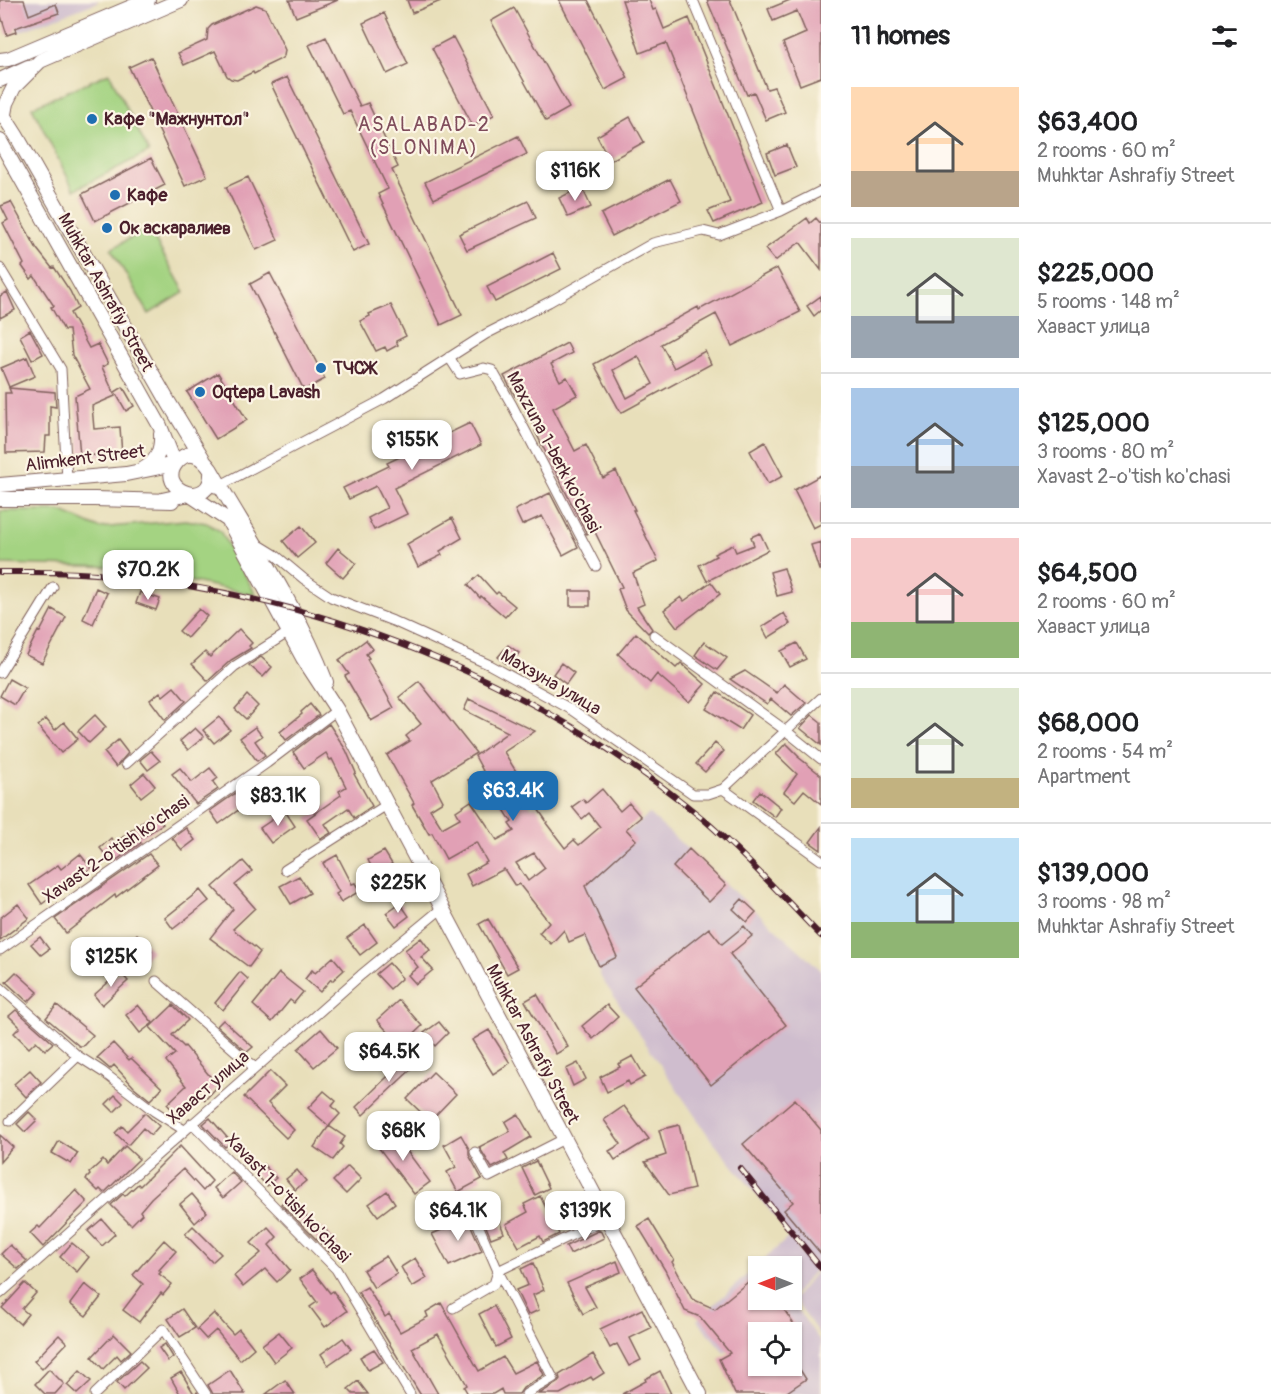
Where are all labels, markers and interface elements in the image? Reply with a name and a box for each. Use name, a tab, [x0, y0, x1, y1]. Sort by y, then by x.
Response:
text: 11 homes	[851, 20, 950, 52]
icon: filters	[1208, 20, 1241, 53]
text: $63,400	[1037, 106, 1138, 138]
place label: Кафе "Мажнунтол"	[104, 108, 249, 131]
icon: home	[899, 111, 971, 183]
marker: Кафе "Мажнунтол"	[85, 112, 99, 126]
district label: ASALABAD-2 (SLONIMA)	[358, 112, 490, 160]
text: 2 rooms · 60 m²	[1037, 138, 1176, 163]
pin: $116K	[533, 151, 617, 202]
text: $116K	[550, 158, 600, 183]
text: Muhktar Ashrafiy Street	[1037, 163, 1235, 188]
place label: Кафе	[127, 184, 168, 207]
marker: Кафе	[108, 188, 122, 202]
street label: Muhktar Ashrafiy Street	[52, 209, 159, 376]
place label: Ок аскаралиев	[119, 217, 231, 240]
marker: Ок аскаралиев	[100, 221, 114, 235]
text: $225,000	[1037, 257, 1154, 289]
icon: home	[899, 262, 971, 334]
text: 5 rooms · 148 m²	[1037, 289, 1180, 314]
text: Хаваст улица	[1037, 314, 1150, 339]
place label: ТЧСЖ	[332, 357, 378, 380]
marker: ТЧСЖ	[314, 361, 328, 375]
street label: Maxzuna 1-berk ko'chasi	[501, 368, 606, 537]
place label: Oqtepa Lavash	[212, 381, 321, 404]
marker: Oqtepa Lavash	[193, 385, 207, 399]
text: $125,000	[1037, 407, 1150, 439]
icon: home	[899, 412, 971, 484]
pin: $155K	[370, 420, 454, 471]
text: $155K	[386, 427, 438, 452]
text: 3 rooms · 80 m²	[1037, 439, 1174, 464]
street label: Alimkent Street	[24, 440, 147, 477]
text: Xavast 2-o'tish ko'chasi	[1037, 464, 1230, 489]
pin: $70.2K	[99, 550, 197, 601]
text: $70.2K	[117, 557, 179, 582]
text: $64,500	[1037, 557, 1138, 589]
icon: home	[899, 562, 971, 634]
text: 2 rooms · 60 m²	[1037, 589, 1176, 614]
text: Хаваст улица	[1037, 614, 1150, 639]
street label: Махзуна улица	[496, 644, 605, 721]
text: $68,000	[1037, 707, 1139, 739]
icon: home	[899, 712, 971, 784]
text: 2 rooms · 54 m²	[1037, 739, 1173, 764]
text: Apartment	[1037, 764, 1130, 789]
pin: $63.4K	[464, 771, 562, 822]
pin: $83.1K	[229, 776, 327, 827]
text: $63.4K	[482, 778, 544, 803]
text: $83.1K	[250, 783, 306, 808]
street label: Xavast 2-o'tish ko'chasi	[38, 790, 194, 909]
text: $139,000	[1037, 857, 1149, 889]
icon: home	[899, 862, 971, 934]
pin: $225K	[356, 863, 440, 914]
text: $225K	[370, 870, 426, 895]
text: 3 rooms · 98 m²	[1037, 889, 1171, 914]
text: Muhktar Ashrafiy Street	[1037, 914, 1235, 939]
pin: $125K	[69, 937, 153, 988]
text: $125K	[85, 944, 137, 969]
street label: Muhktar Ashrafiy Street	[481, 960, 585, 1129]
pin: $64.5K	[340, 1032, 438, 1083]
text: $64.5K	[358, 1039, 420, 1064]
street label: Хаваст улица	[162, 1045, 254, 1129]
pin: $68K	[367, 1111, 439, 1162]
text: $68K	[381, 1118, 425, 1143]
street label: Xavast 1-o'tish ko'chasi	[220, 1129, 355, 1268]
pin: $64.1K	[409, 1191, 507, 1242]
pin: $139K	[543, 1191, 627, 1242]
text: $64.1K	[429, 1198, 487, 1223]
text: $139K	[559, 1198, 611, 1223]
north arrow	[748, 1256, 802, 1310]
map controls	[748, 1256, 802, 1376]
button: locate	[748, 1322, 802, 1376]

